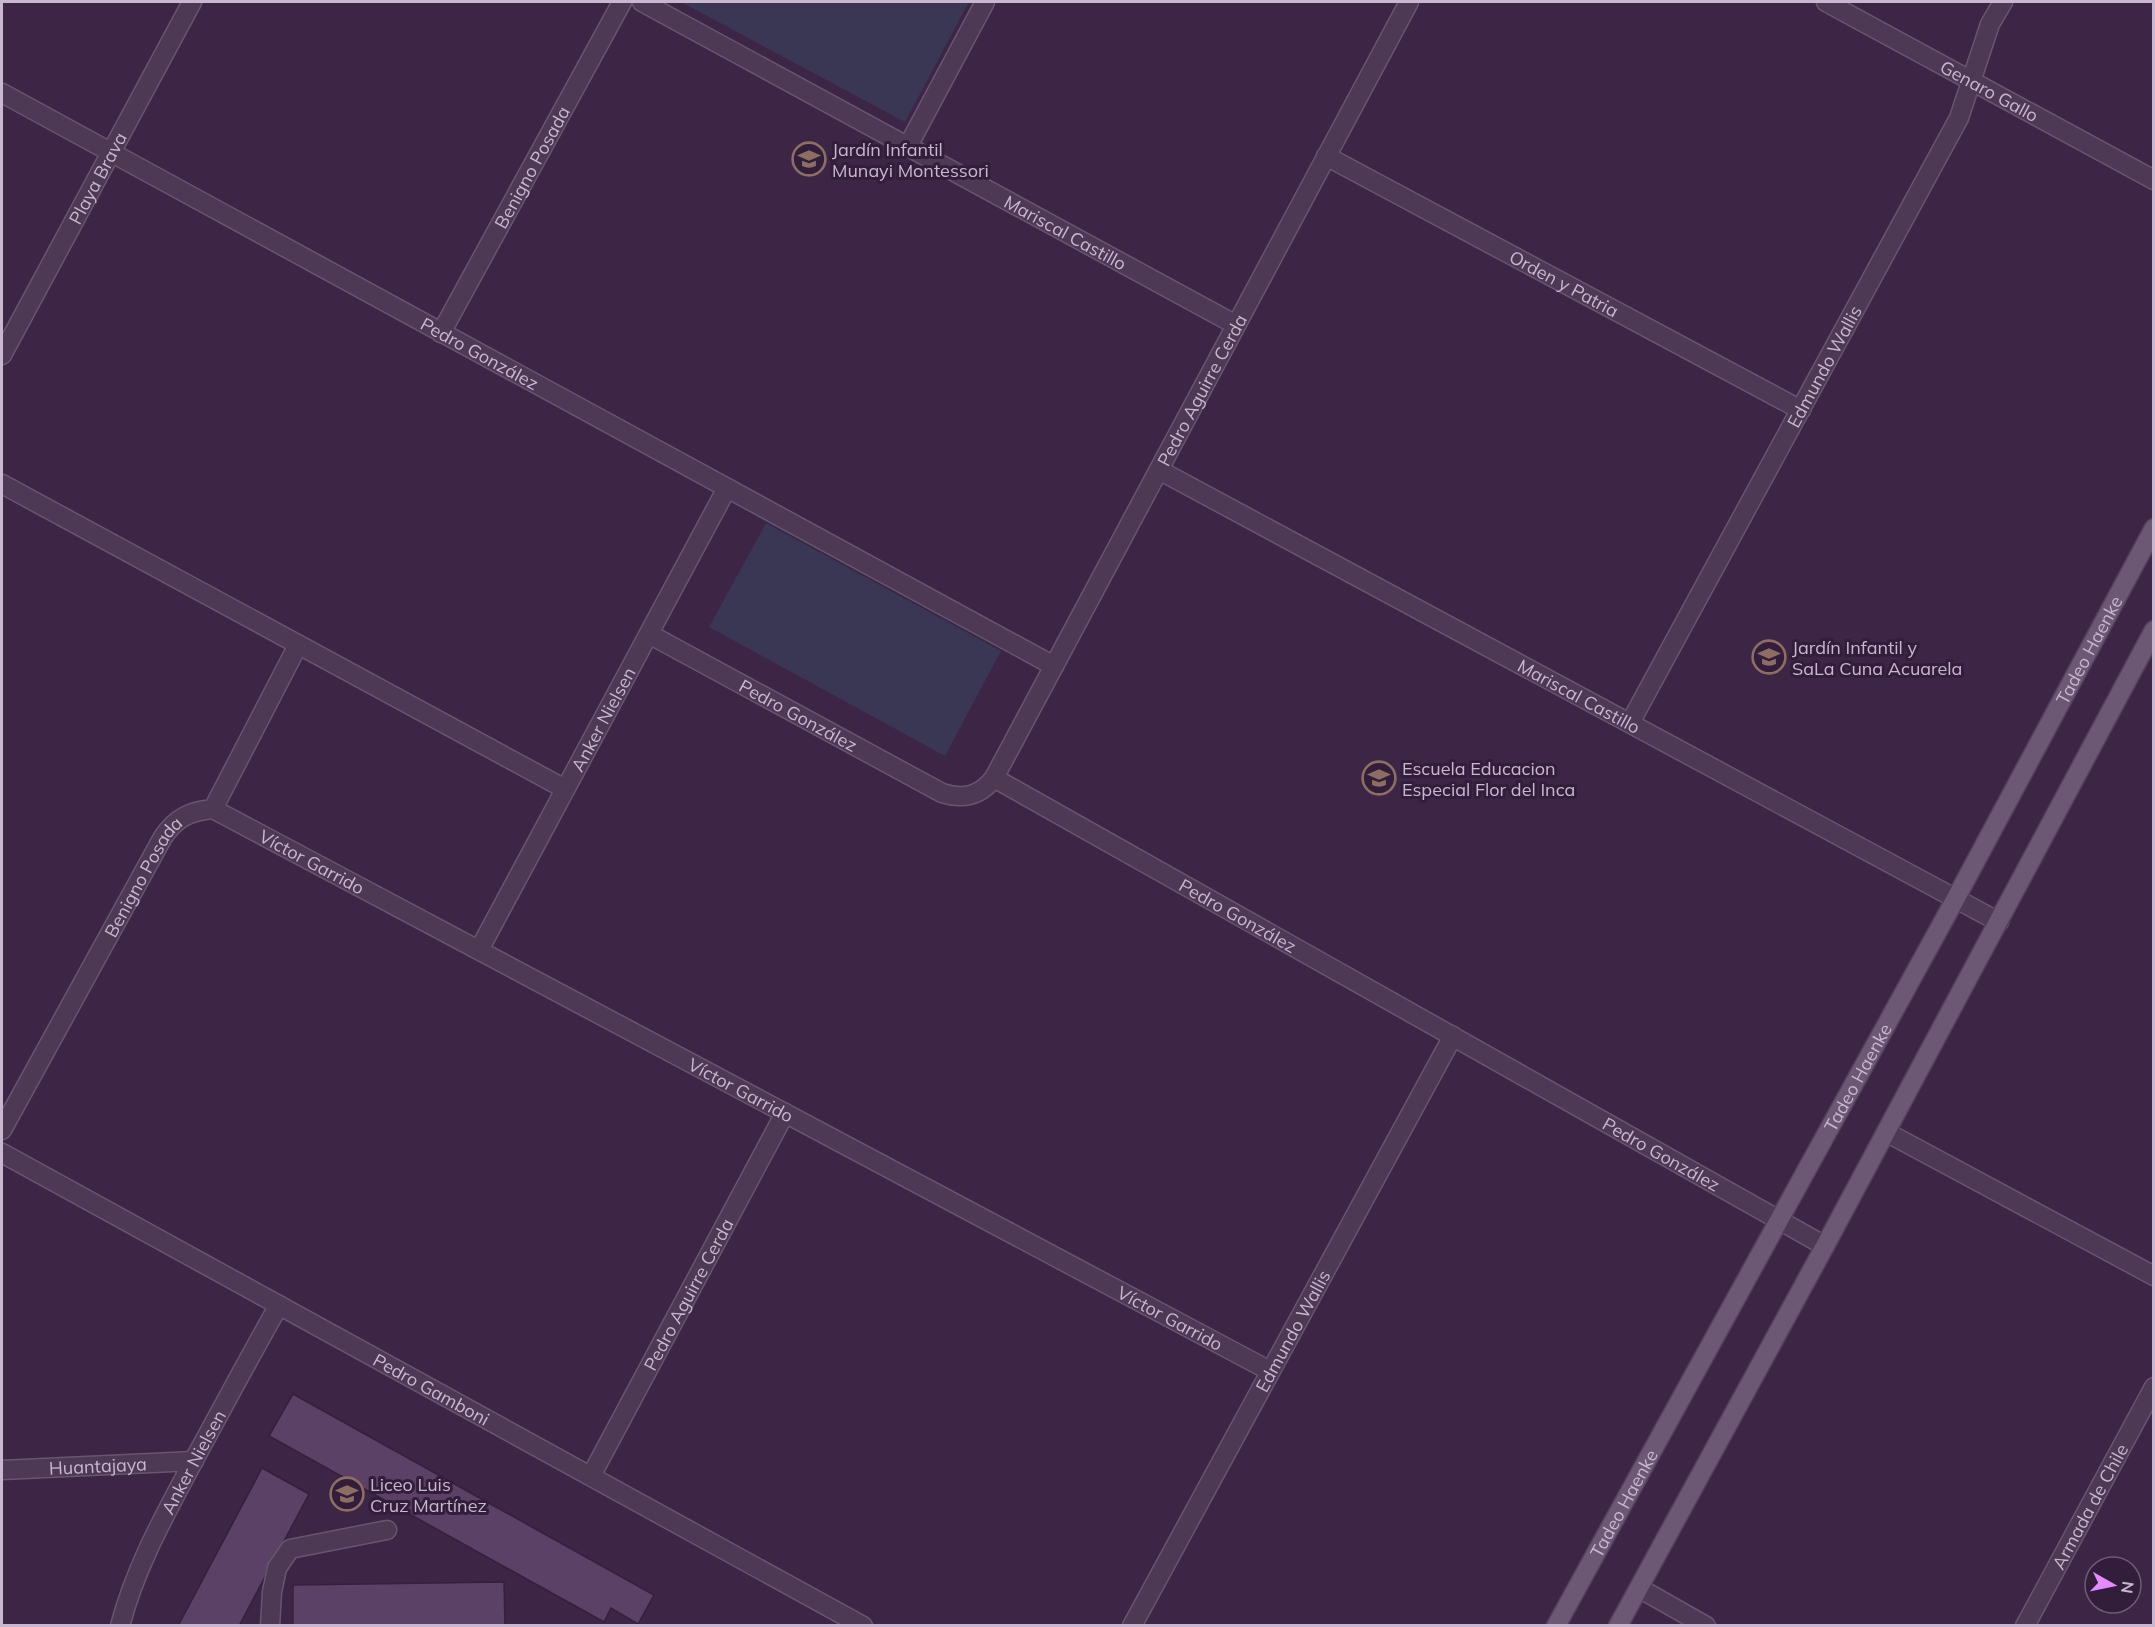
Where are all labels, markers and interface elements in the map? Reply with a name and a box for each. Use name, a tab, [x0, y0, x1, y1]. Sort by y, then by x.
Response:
street label: Genaro Gallo	[1936, 55, 2043, 127]
street label: Benigno Posada	[489, 102, 574, 232]
street label: Playa Brava	[63, 128, 131, 228]
place label: Jardín Infantil Munayi Montessori	[832, 138, 989, 182]
school or university icon: Jardín Infantil Munayi Montessori	[791, 141, 827, 177]
street label: Mariscal Castillo	[1000, 190, 1131, 275]
street label: Orden y Patria	[1506, 245, 1623, 322]
street label: Edmundo Wallis	[1781, 301, 1866, 431]
street label: Pedro Aguirre Cerda	[1152, 310, 1252, 470]
street label: Pedro González	[417, 312, 543, 395]
street label: Tadeo Haenke	[2050, 592, 2127, 708]
place label: Jardín Infantil y SaLa Cuna Acuarela	[1792, 636, 1962, 680]
school or university icon: Jardín Infantil y SaLa Cuna Acuarela	[1751, 639, 1787, 675]
street label: Mariscal Castillo	[1514, 654, 1644, 738]
street label: Anker Nielsen	[566, 663, 640, 775]
street label: Pedro González	[735, 674, 861, 756]
place label: Escuela Educacion Especial Flor del Inca	[1402, 757, 1575, 801]
school or university icon: Escuela Educacion Especial Flor del Inca	[1361, 760, 1397, 796]
street label: Benigno Posada	[99, 811, 187, 941]
street label: Víctor Garrido	[255, 824, 369, 899]
street label: Pedro González	[1175, 873, 1301, 958]
street label: Tadeo Haenke	[1819, 1019, 1896, 1135]
street label: Víctor Garrido	[684, 1052, 798, 1127]
street label: Pedro González	[1599, 1112, 1724, 1196]
street label: Pedro Aguirre Cerda	[638, 1214, 738, 1374]
street label: Edmundo Wallis	[1250, 1266, 1335, 1396]
street label: Víctor Garrido	[1114, 1281, 1227, 1355]
street label: Pedro Gamboni	[369, 1348, 494, 1430]
street label: Anker Nielsen	[156, 1406, 231, 1518]
street label: Armada de Chile	[2046, 1440, 2133, 1573]
street label: Tadeo Haenke	[1585, 1445, 1662, 1561]
street label: Huantajaya	[48, 1452, 147, 1479]
place label: Liceo Luis Cruz Martínez	[370, 1473, 487, 1517]
school or university icon: Liceo Luis Cruz Martínez	[329, 1476, 365, 1512]
north arrow	[2083, 1555, 2143, 1615]
text: N	[2117, 1580, 2139, 1595]

